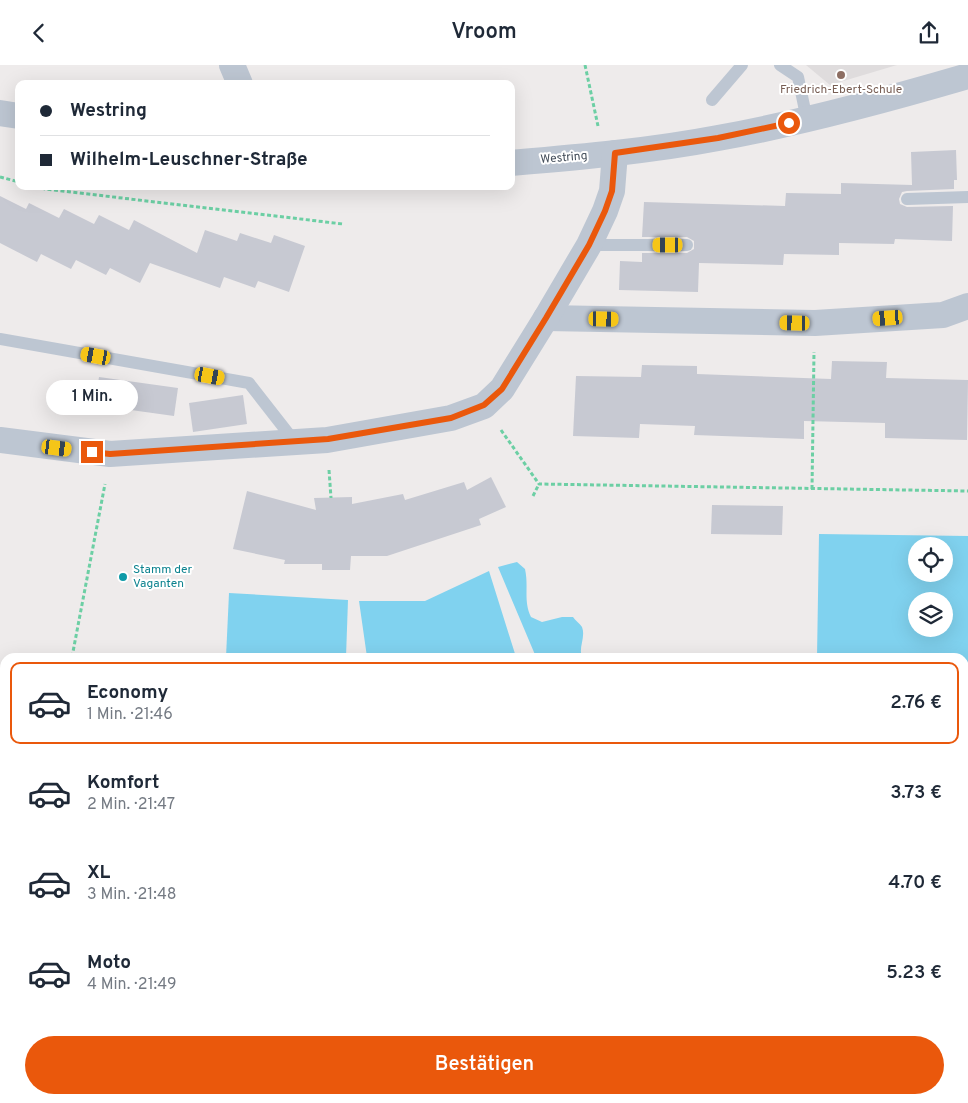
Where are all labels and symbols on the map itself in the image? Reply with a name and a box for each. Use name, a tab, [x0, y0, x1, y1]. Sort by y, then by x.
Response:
marker: Friedrich-Ebert-Schule	[835, 69, 847, 81]
place label: Friedrich-Ebert-Schule	[780, 82, 902, 98]
route start	[778, 112, 800, 134]
street label: Westring	[540, 148, 588, 168]
car	[653, 238, 683, 253]
car	[872, 309, 903, 327]
car	[588, 311, 619, 327]
car	[779, 315, 810, 331]
car	[79, 346, 112, 366]
car	[193, 366, 226, 386]
callout: 1 Min.	[46, 379, 138, 415]
car	[41, 439, 72, 457]
route end	[81, 441, 103, 463]
place label: Stamm der Vaganten	[133, 562, 193, 592]
marker: Stamm der Vaganten	[117, 571, 129, 583]

